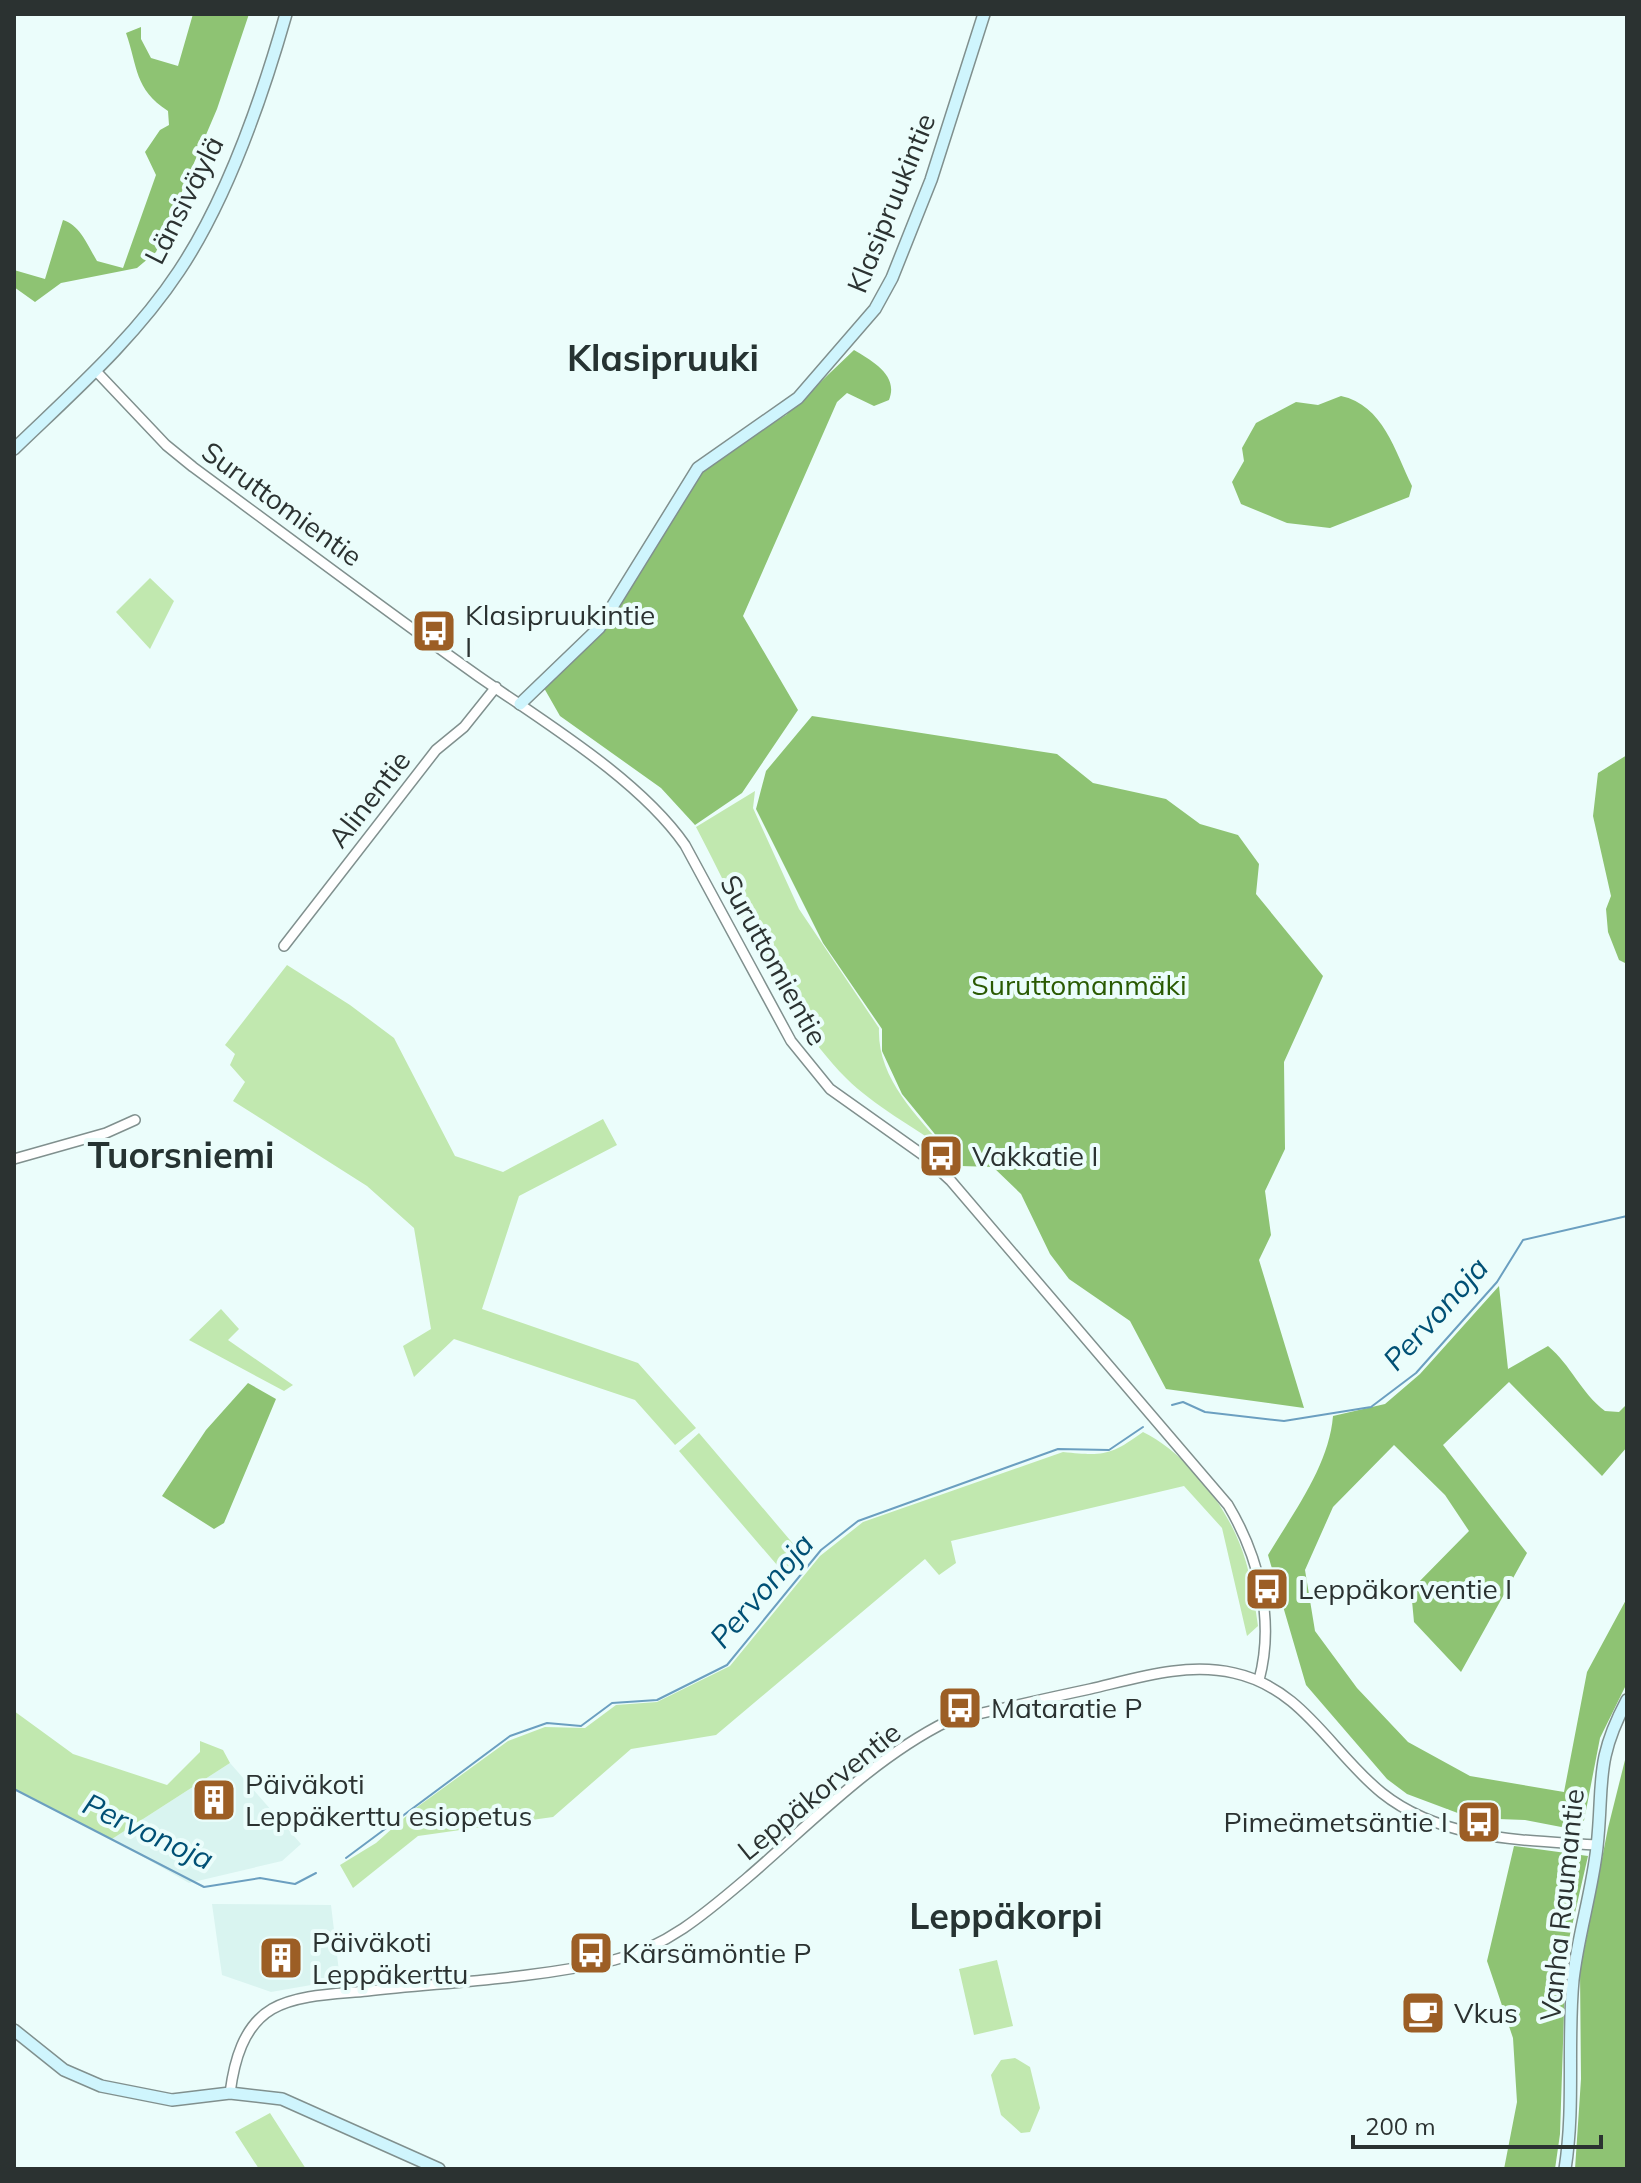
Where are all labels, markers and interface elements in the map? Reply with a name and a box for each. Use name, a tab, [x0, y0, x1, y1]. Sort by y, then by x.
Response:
street label: Klasipruukintie	[839, 108, 942, 298]
street label: Länsiväylä	[136, 130, 231, 270]
district label: Klasipruuki	[567, 335, 759, 380]
street label: Suruttomientie	[195, 434, 369, 573]
place label: Klasipruukintie I	[465, 597, 655, 664]
bus stop icon: Klasipruukintie I	[410, 607, 458, 655]
street label: Alinentie	[320, 743, 417, 854]
street label: Suruttomientie	[713, 868, 836, 1051]
park label: Suruttomanmäki	[971, 967, 1187, 1002]
district label: Tuorsniemi	[88, 1132, 274, 1177]
bus stop icon: Vakkatie I	[917, 1132, 965, 1180]
place label: Vakkatie I	[972, 1138, 1099, 1173]
water label: Pervonoja	[1374, 1249, 1496, 1378]
water label: Pervonoja	[701, 1525, 821, 1656]
bus stop icon: Leppäkorventie I	[1243, 1565, 1291, 1613]
place label: Leppäkorventie I	[1298, 1571, 1512, 1606]
bus stop icon: Mataratie P	[936, 1684, 984, 1732]
place label: Mataratie P	[991, 1690, 1142, 1725]
street label: Leppäkorventie	[730, 1714, 907, 1867]
place label: Päiväkoti Leppäkerttu esiopetus	[245, 1766, 532, 1833]
building icon: Päiväkoti Leppäkerttu esiopetus	[190, 1776, 238, 1824]
water label: Pervonoja	[77, 1784, 220, 1878]
street label: Vanha Raumantie	[1532, 1787, 1591, 2023]
bus stop icon: Pimeämetsäntie I	[1455, 1798, 1503, 1846]
place label: Pimeämetsäntie I	[1224, 1804, 1448, 1839]
district label: Leppäkorpi	[909, 1893, 1103, 1938]
place label: Päiväkoti Leppäkerttu	[312, 1924, 468, 1991]
bus stop icon: Kärsämöntie P	[567, 1929, 615, 1977]
building icon: Päiväkoti Leppäkerttu	[257, 1934, 305, 1982]
place label: Kärsämöntie P	[622, 1935, 811, 1970]
cafe icon: Vkus	[1399, 1989, 1447, 2037]
place label: Vkus	[1454, 1995, 1518, 2030]
scale bar	[1353, 2099, 1601, 2149]
text: 200 m	[1365, 2111, 1436, 2141]

